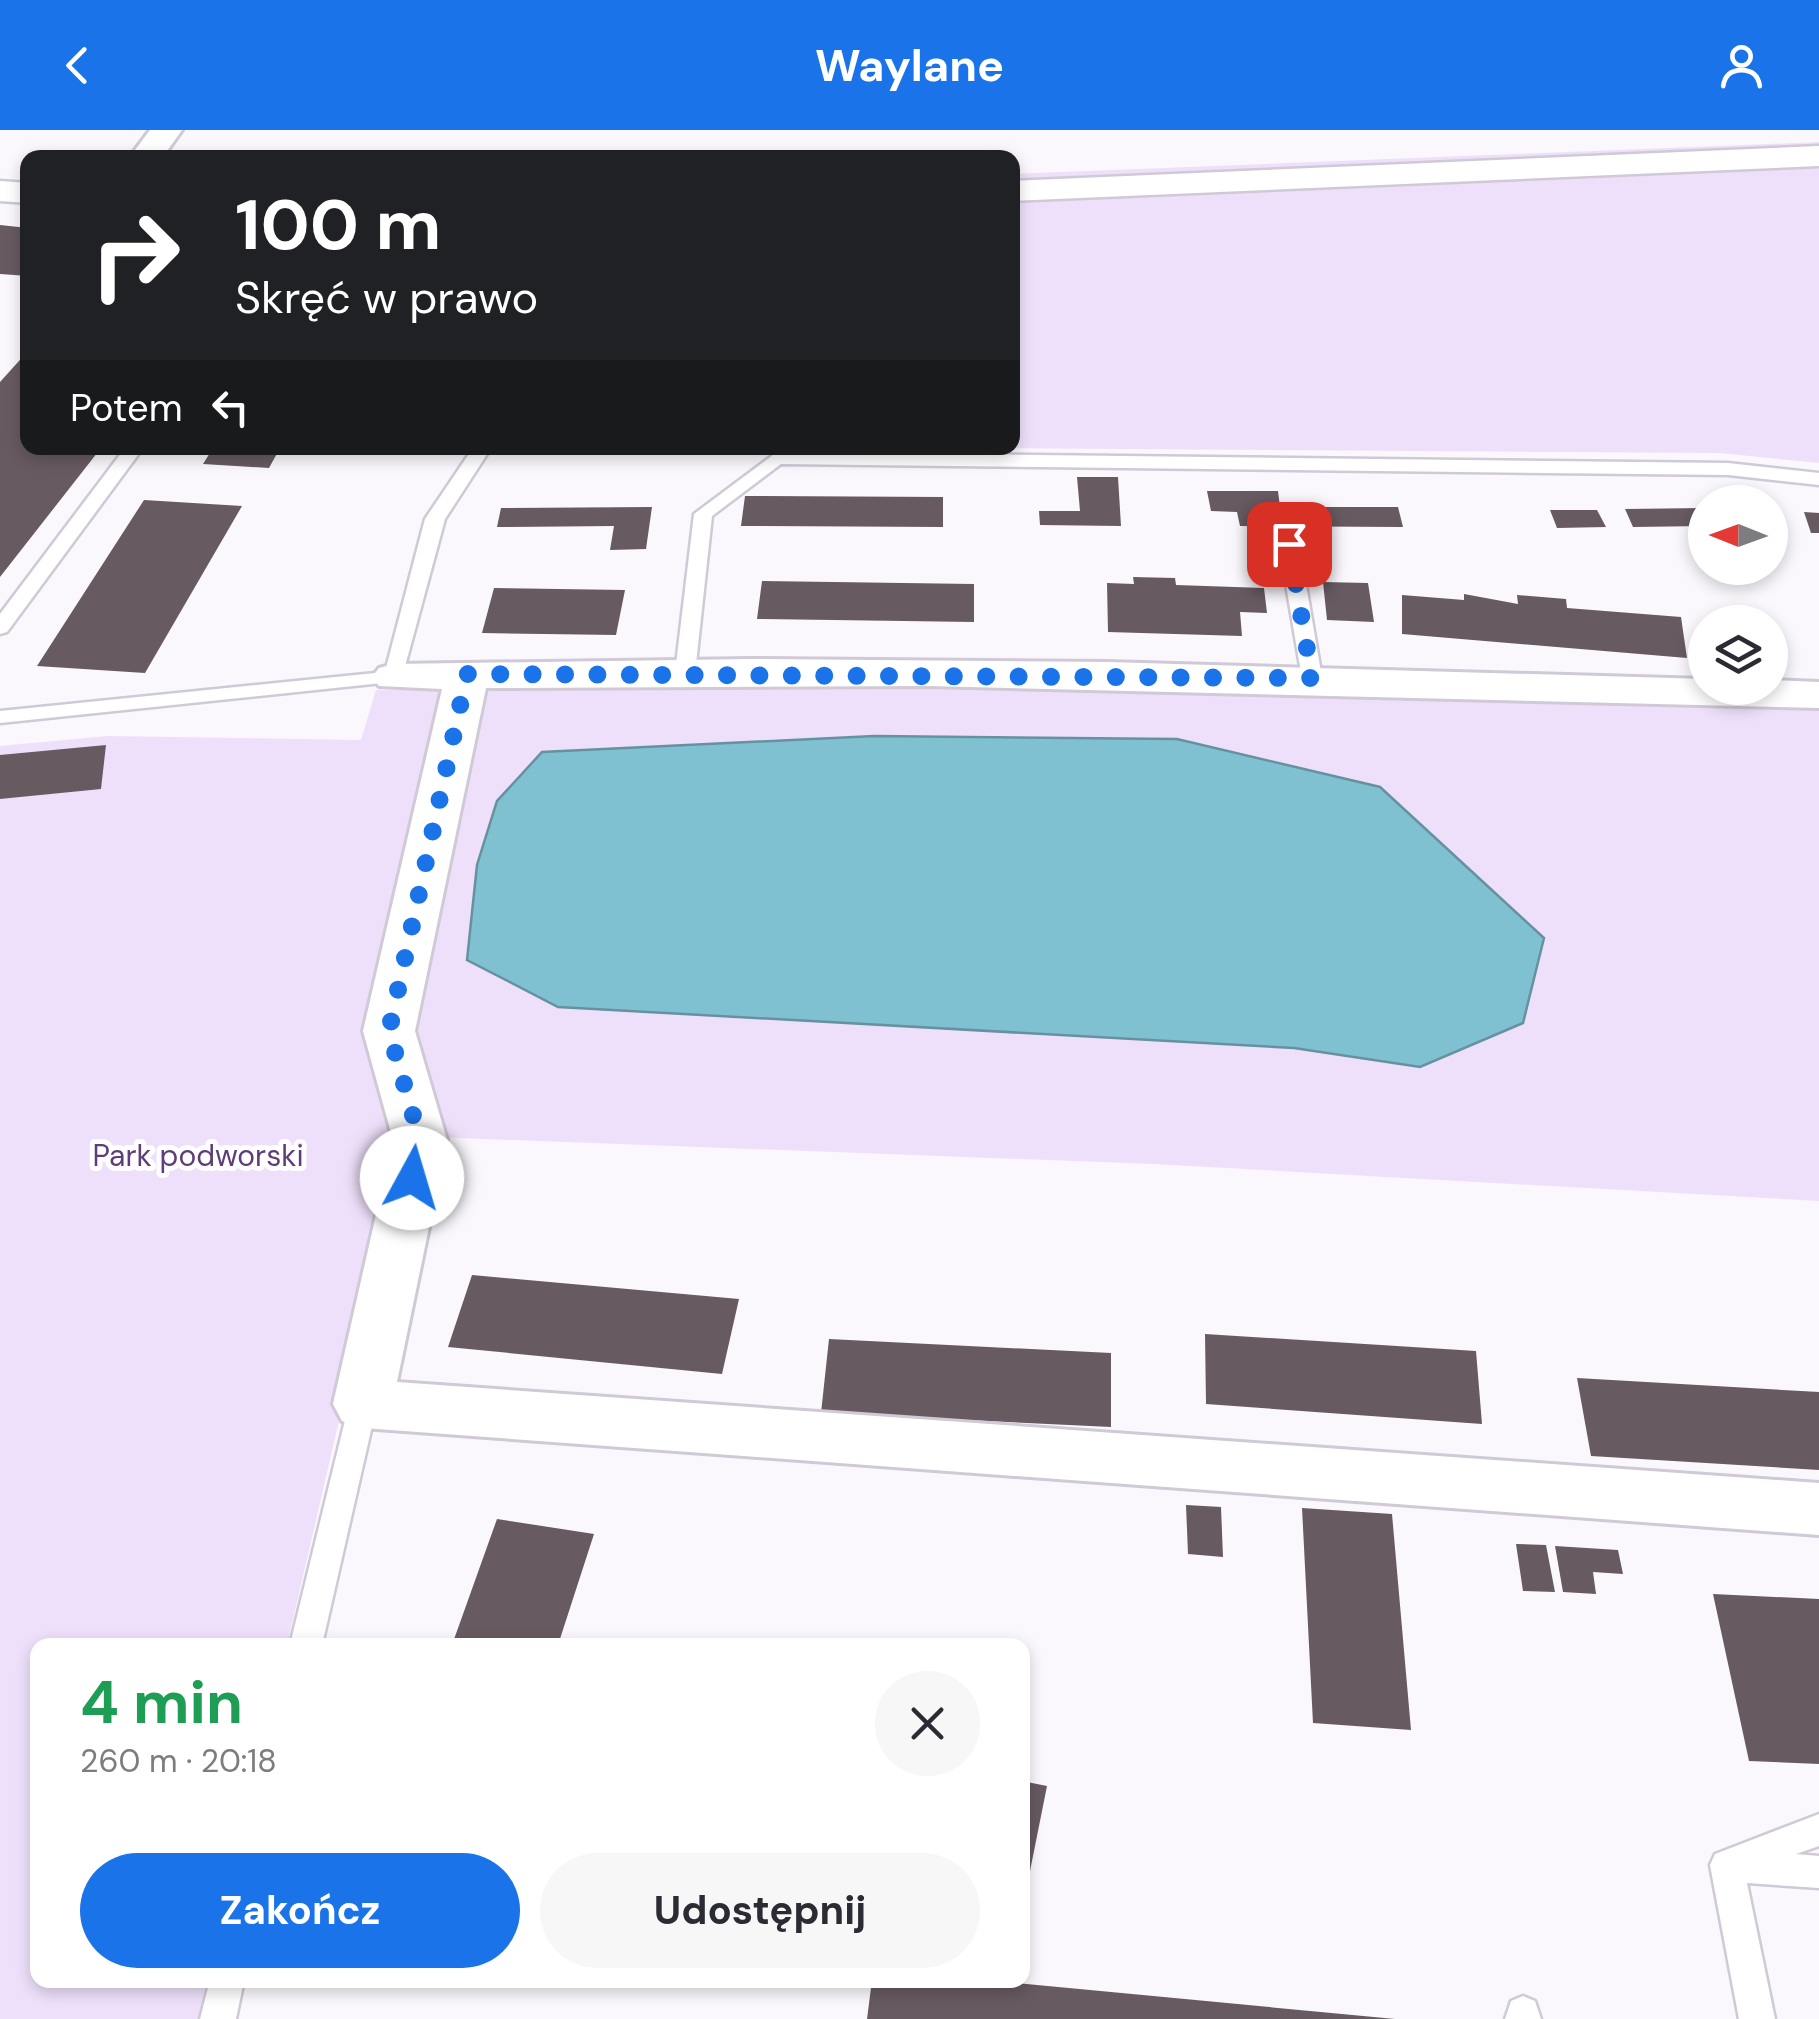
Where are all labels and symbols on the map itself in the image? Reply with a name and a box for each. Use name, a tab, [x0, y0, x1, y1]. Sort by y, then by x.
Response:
north arrow	[1688, 485, 1788, 585]
pin	[1247, 502, 1332, 587]
position arrow	[360, 1126, 464, 1230]
park label: Park podworski	[92, 1136, 304, 1175]

